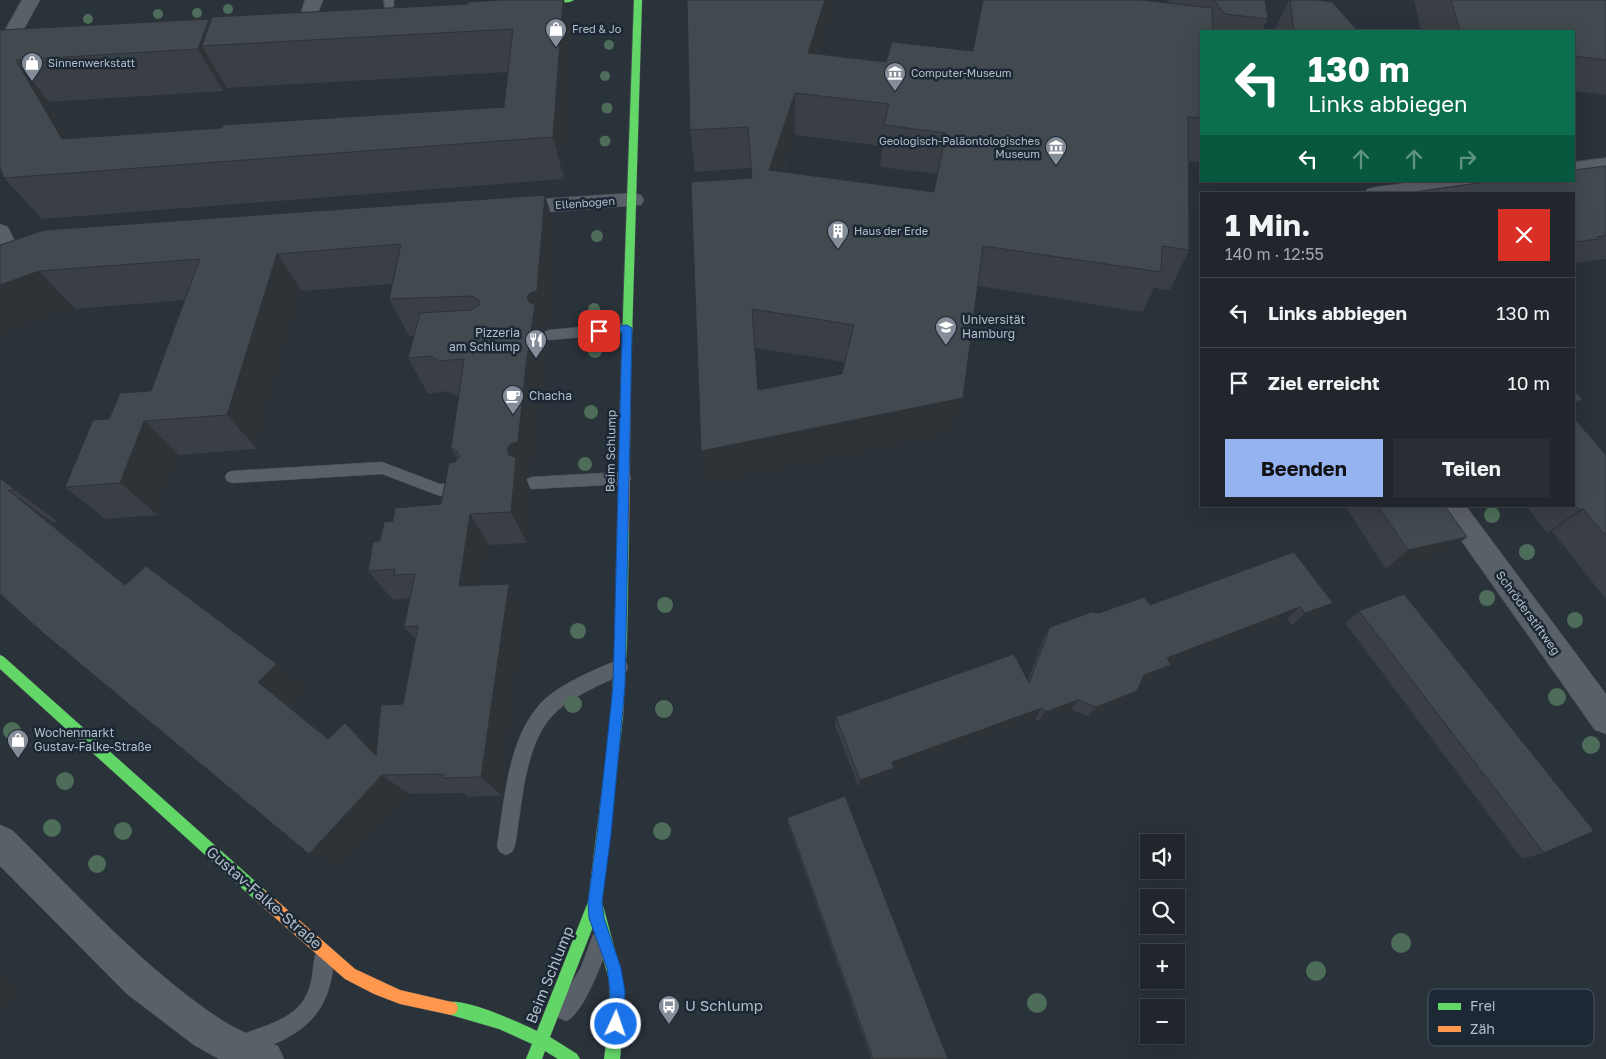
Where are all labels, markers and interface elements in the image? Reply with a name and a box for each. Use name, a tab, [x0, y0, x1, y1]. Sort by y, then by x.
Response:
shop icon: Fred & Jo	[544, 17, 568, 48]
place label: Fred & Jo	[572, 22, 622, 35]
text: 130 m	[1308, 48, 1410, 90]
icon: left	[1225, 50, 1290, 115]
shop icon: Sinnenwerkstatt	[20, 51, 44, 82]
place label: Sinnenwerkstatt	[48, 56, 135, 69]
museum icon: Computer-Museum	[883, 61, 907, 92]
place label: Computer-Museum	[911, 66, 1012, 79]
text: Links abbiegen	[1308, 90, 1468, 117]
place label: Geologisch-Paläontologisches Museum	[879, 134, 1040, 160]
museum icon: Geologisch-Paläontologisches Museum	[1044, 135, 1068, 166]
icon: left	[1294, 145, 1322, 173]
icon: ahead	[1347, 145, 1375, 173]
icon: ahead	[1400, 145, 1428, 173]
icon: right	[1453, 145, 1481, 173]
street label: Ellenbogen	[555, 194, 615, 211]
text: 1 Min.	[1225, 207, 1311, 243]
button: close	[1498, 209, 1550, 261]
building icon: Haus der Erde	[826, 219, 850, 250]
place label: Haus der Erde	[854, 224, 928, 237]
text: 140 m · 12:55	[1225, 244, 1324, 264]
icon: left	[1225, 299, 1253, 327]
text: Links abbiegen	[1268, 301, 1407, 324]
text: 130 m	[1496, 301, 1550, 324]
pin	[578, 310, 620, 352]
place label: Universität Hamburg	[962, 312, 1026, 341]
school or university icon: Universität Hamburg	[934, 315, 958, 346]
icon: arrive	[585, 317, 613, 345]
place label: Pizzeria am Schlump	[449, 325, 520, 354]
restaurant icon: Pizzeria am Schlump	[524, 328, 548, 359]
icon: arrive	[1225, 369, 1253, 397]
text: Ziel erreicht	[1268, 371, 1380, 394]
text: 10 m	[1507, 371, 1550, 394]
cafe icon: Chacha	[501, 384, 525, 415]
place label: Chacha	[529, 388, 572, 403]
street label: Beim Schlump	[602, 410, 619, 492]
button: Beenden	[1225, 439, 1383, 497]
button: Teilen	[1393, 439, 1550, 497]
street label: Schröderstiftweg	[1493, 568, 1564, 658]
place label: Wochenmarkt Gustav-Falke-Straße	[34, 725, 152, 754]
shop icon: Wochenmarkt Gustav-Falke-Straße	[6, 728, 30, 759]
map controls	[1140, 834, 1185, 1044]
button: sound	[1140, 834, 1185, 879]
street label: Gustav-Falke-Straße	[203, 842, 326, 952]
button: search	[1140, 889, 1185, 934]
street label: Beim Schlump	[521, 923, 577, 1026]
button: +	[1140, 944, 1185, 989]
legend	[1428, 989, 1594, 1046]
bus stop icon: U Schlump	[657, 994, 681, 1025]
place label: U Schlump	[685, 996, 763, 1014]
position arrow	[589, 997, 641, 1049]
text: Frei	[1470, 997, 1496, 1014]
button: −	[1140, 999, 1185, 1044]
text: Zäh	[1470, 1020, 1495, 1037]

